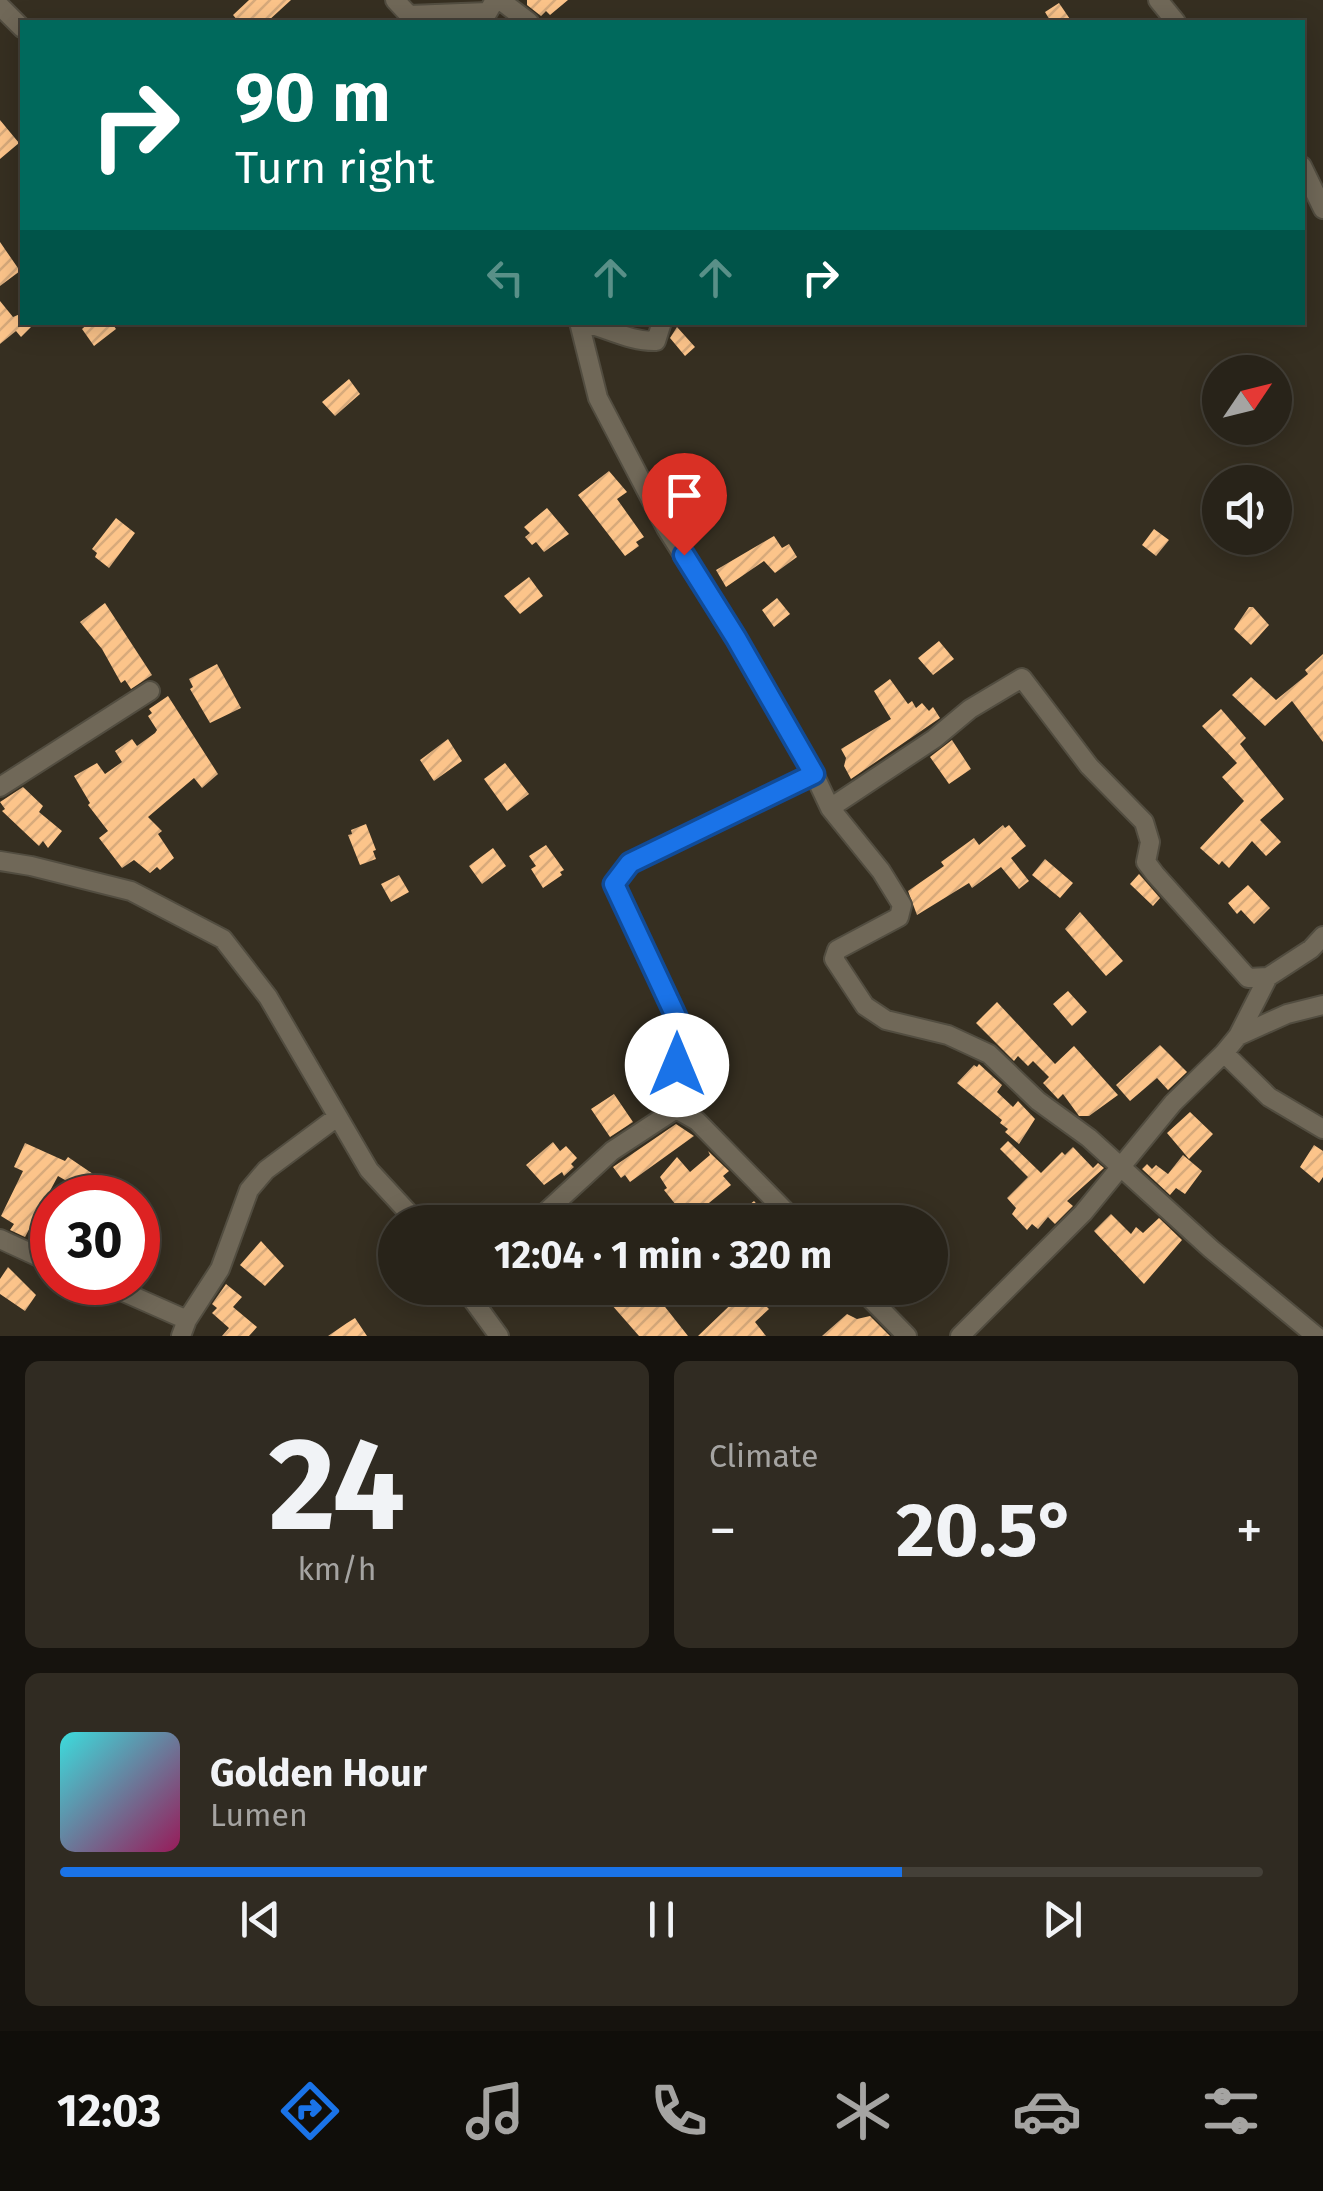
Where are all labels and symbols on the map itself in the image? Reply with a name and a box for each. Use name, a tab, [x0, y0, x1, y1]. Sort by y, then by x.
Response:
north arrow	[1202, 355, 1292, 445]
pin	[642, 453, 727, 556]
position arrow	[625, 1013, 729, 1117]
speed limit sign: 30	[30, 1175, 160, 1305]

